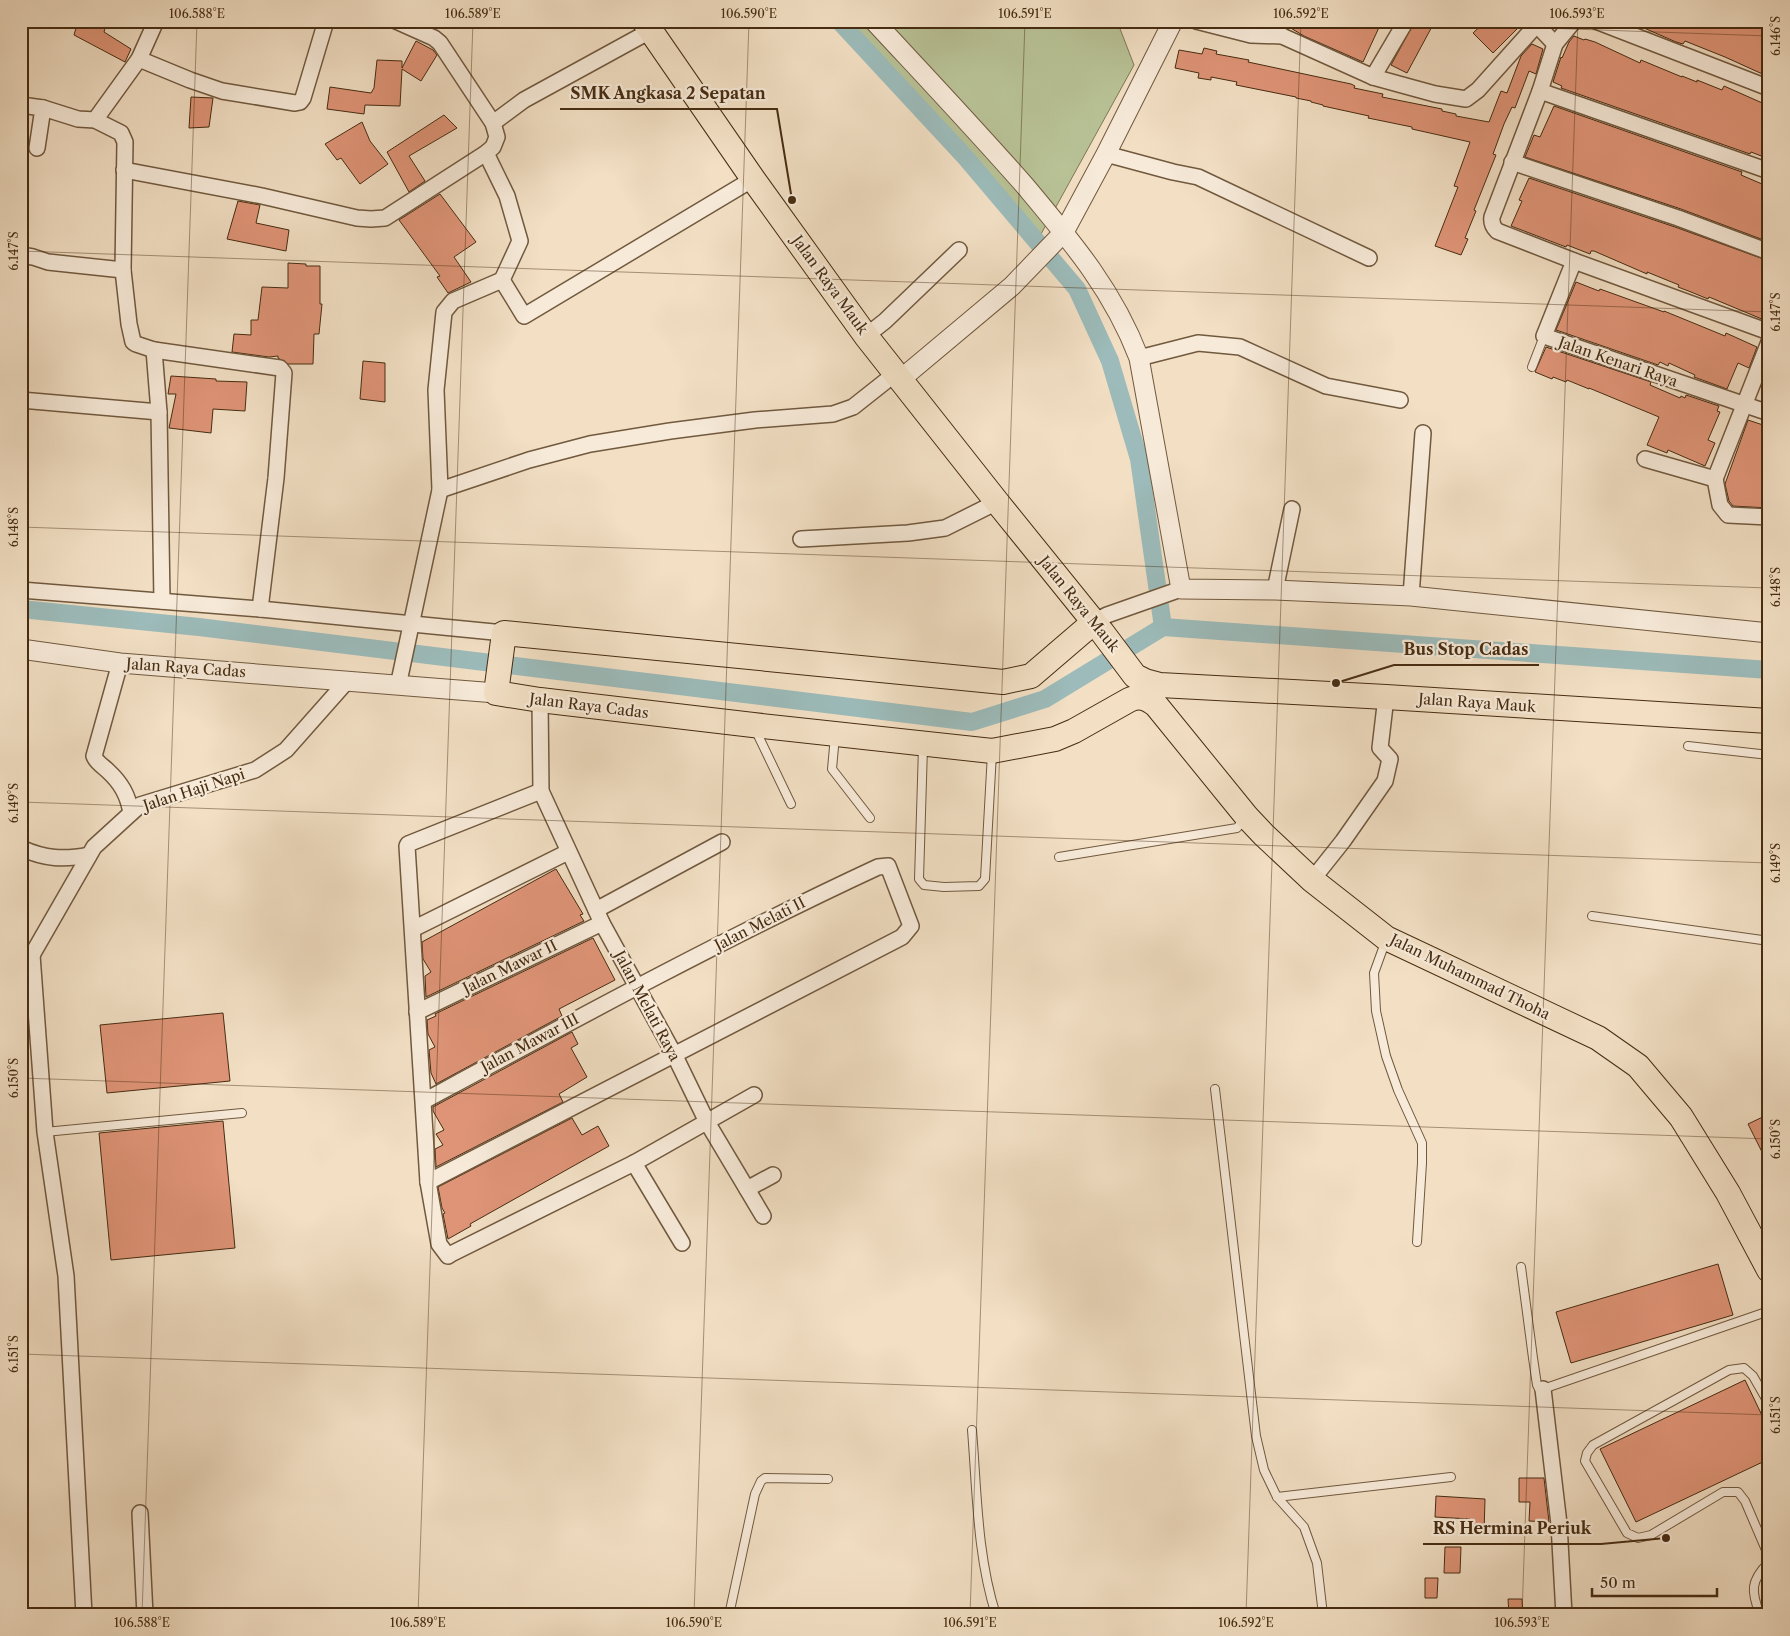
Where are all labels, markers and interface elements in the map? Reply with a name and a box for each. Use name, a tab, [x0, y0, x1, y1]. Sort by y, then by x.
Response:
text: 106.588°E	[169, 6, 225, 21]
text: 106.589°E	[445, 6, 501, 21]
text: 106.590°E	[721, 6, 777, 21]
text: 106.591°E	[998, 6, 1052, 21]
text: 106.592°E	[1273, 6, 1329, 21]
text: 106.593°E	[1549, 6, 1605, 21]
text: 6.146°S	[1768, 16, 1783, 56]
callout: SMK Angkasa 2 Sepatan	[560, 78, 777, 109]
text: SMK Angkasa 2 Sepatan	[570, 83, 766, 103]
street label: Jalan Raya Mauk	[787, 230, 873, 339]
text: 6.147°S	[6, 231, 21, 271]
text: 6.147°S	[1768, 292, 1783, 332]
street label: Jalan Kenari Raya	[1554, 332, 1680, 391]
text: 6.148°S	[6, 507, 21, 547]
street label: Jalan Raya Mauk	[1034, 550, 1125, 656]
text: 6.148°S	[1768, 567, 1783, 607]
callout: Bus Stop Cadas	[1394, 634, 1539, 665]
text: Bus Stop Cadas	[1404, 639, 1528, 659]
street label: Jalan Raya Cadas	[124, 654, 247, 681]
street label: Jalan Raya Cadas	[526, 689, 650, 722]
street label: Jalan Raya Mauk	[1416, 689, 1538, 716]
street label: Jalan Haji Napi	[139, 764, 248, 816]
text: 6.149°S	[6, 783, 21, 823]
text: 6.149°S	[1768, 843, 1783, 883]
street label: Jalan Melati II	[709, 893, 808, 956]
street label: Jalan Muhammad Thoha	[1385, 929, 1554, 1024]
street label: Jalan Mawar II	[458, 936, 560, 998]
street label: Jalan Melati Raya	[609, 945, 685, 1064]
street label: Jalan Mawar III	[476, 1009, 582, 1077]
text: 6.150°S	[6, 1058, 21, 1098]
text: 6.150°S	[1768, 1119, 1783, 1159]
text: 6.151°S	[6, 1335, 21, 1373]
text: 6.151°S	[1768, 1396, 1783, 1434]
callout: RS Hermina Periuk	[1423, 1513, 1601, 1544]
text: RS Hermina Periuk	[1433, 1518, 1592, 1538]
scale bar	[1592, 1566, 1718, 1598]
text: 50 m	[1600, 1573, 1636, 1592]
text: 106.588°E	[114, 1615, 170, 1630]
text: 106.589°E	[390, 1615, 446, 1630]
text: 106.590°E	[666, 1615, 722, 1630]
text: 106.591°E	[943, 1615, 997, 1630]
text: 106.592°E	[1218, 1615, 1274, 1630]
text: 106.593°E	[1494, 1615, 1550, 1630]

